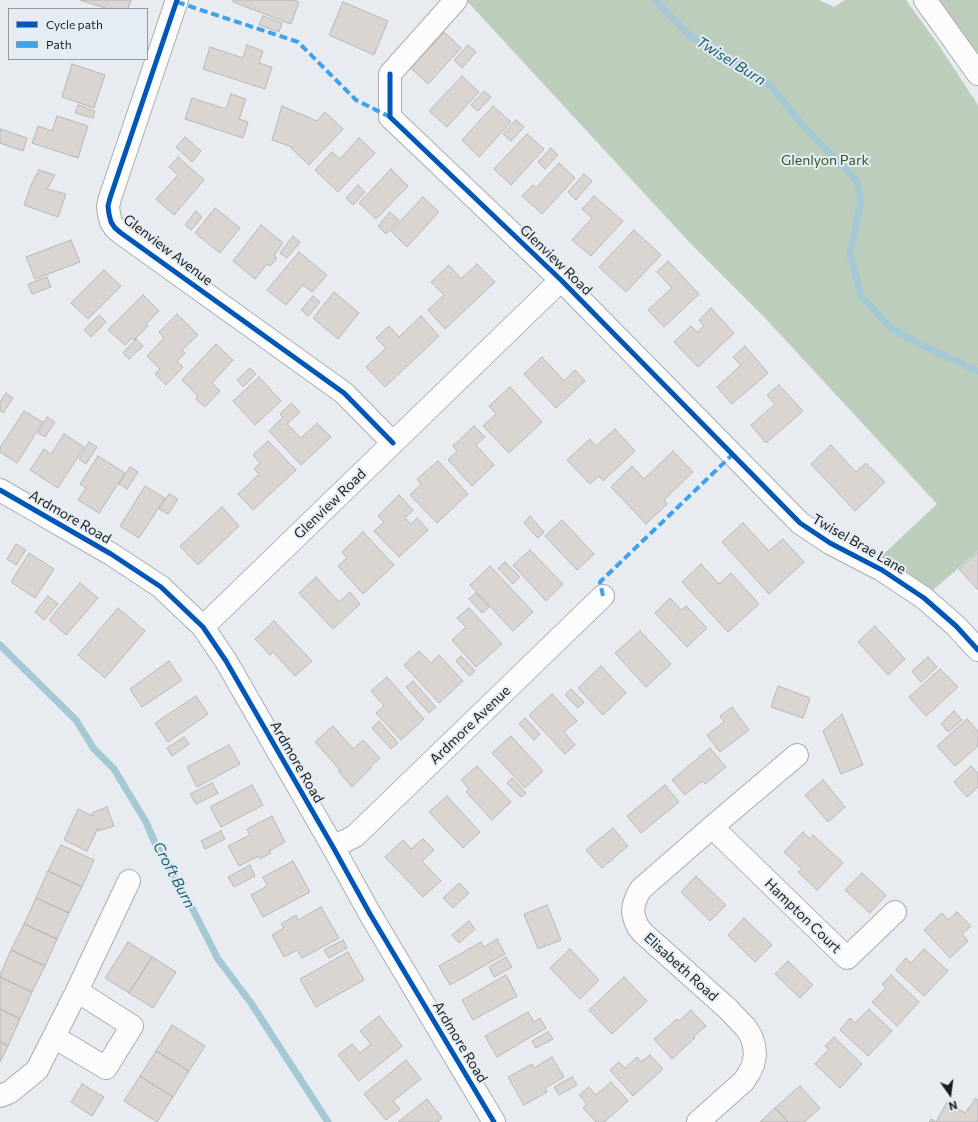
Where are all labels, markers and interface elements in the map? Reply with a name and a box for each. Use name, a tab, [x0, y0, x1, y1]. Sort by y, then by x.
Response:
legend	[8, 8, 148, 60]
text: Cycle path	[46, 17, 103, 31]
water label: Twisel Burn	[693, 33, 769, 89]
text: Path	[46, 37, 72, 51]
park label: Glenlyon Park	[781, 152, 869, 168]
street label: Glenview Avenue	[120, 211, 216, 289]
street label: Glenview Road	[516, 221, 596, 299]
street label: Glenview Road	[290, 465, 370, 543]
street label: Ardmore Road	[26, 487, 114, 547]
street label: Twisel Brae Lane	[809, 510, 909, 578]
street label: Ardmore Avenue	[426, 682, 514, 768]
street label: Ardmore Road	[267, 718, 327, 806]
water label: Croft Burn	[149, 839, 199, 911]
street label: Hampton Court	[761, 875, 845, 957]
street label: Elisabeth Road	[641, 929, 721, 1005]
street label: Ardmore Road	[429, 998, 491, 1086]
north arrow	[930, 1074, 970, 1114]
text: N	[947, 1099, 959, 1113]

